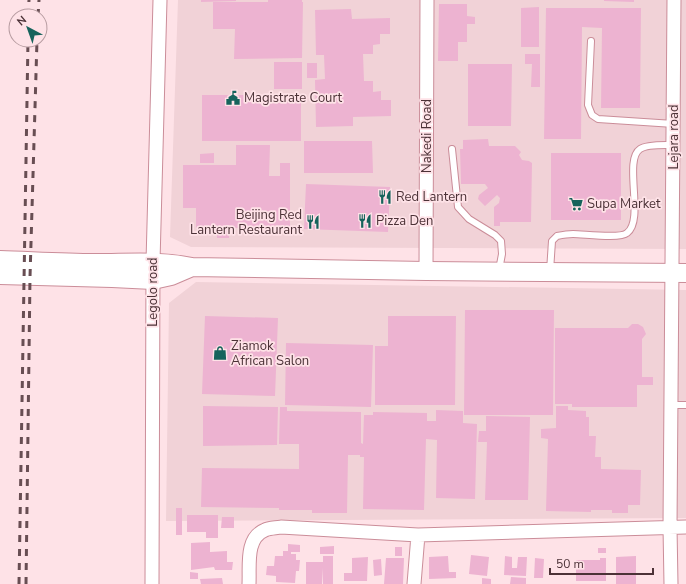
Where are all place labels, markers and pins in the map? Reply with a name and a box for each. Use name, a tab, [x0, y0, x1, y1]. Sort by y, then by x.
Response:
place label: Magistrate Court	[244, 89, 342, 107]
public building icon: Magistrate Court	[225, 90, 241, 106]
place label: Red Lantern	[396, 188, 467, 206]
restaurant icon: Red Lantern	[377, 189, 393, 205]
place label: Supa Market	[587, 195, 661, 213]
supermarket icon: Supa Market	[568, 196, 584, 212]
place label: Beijing Red Lantern Restaurant	[190, 206, 302, 239]
place label: Pizza Den	[376, 212, 433, 230]
restaurant icon: Pizza Den	[357, 213, 373, 229]
restaurant icon: Beijing Red Lantern Restaurant	[305, 214, 321, 230]
place label: Ziamok African Salon	[231, 337, 309, 370]
shop icon: Ziamok African Salon	[212, 345, 228, 361]

